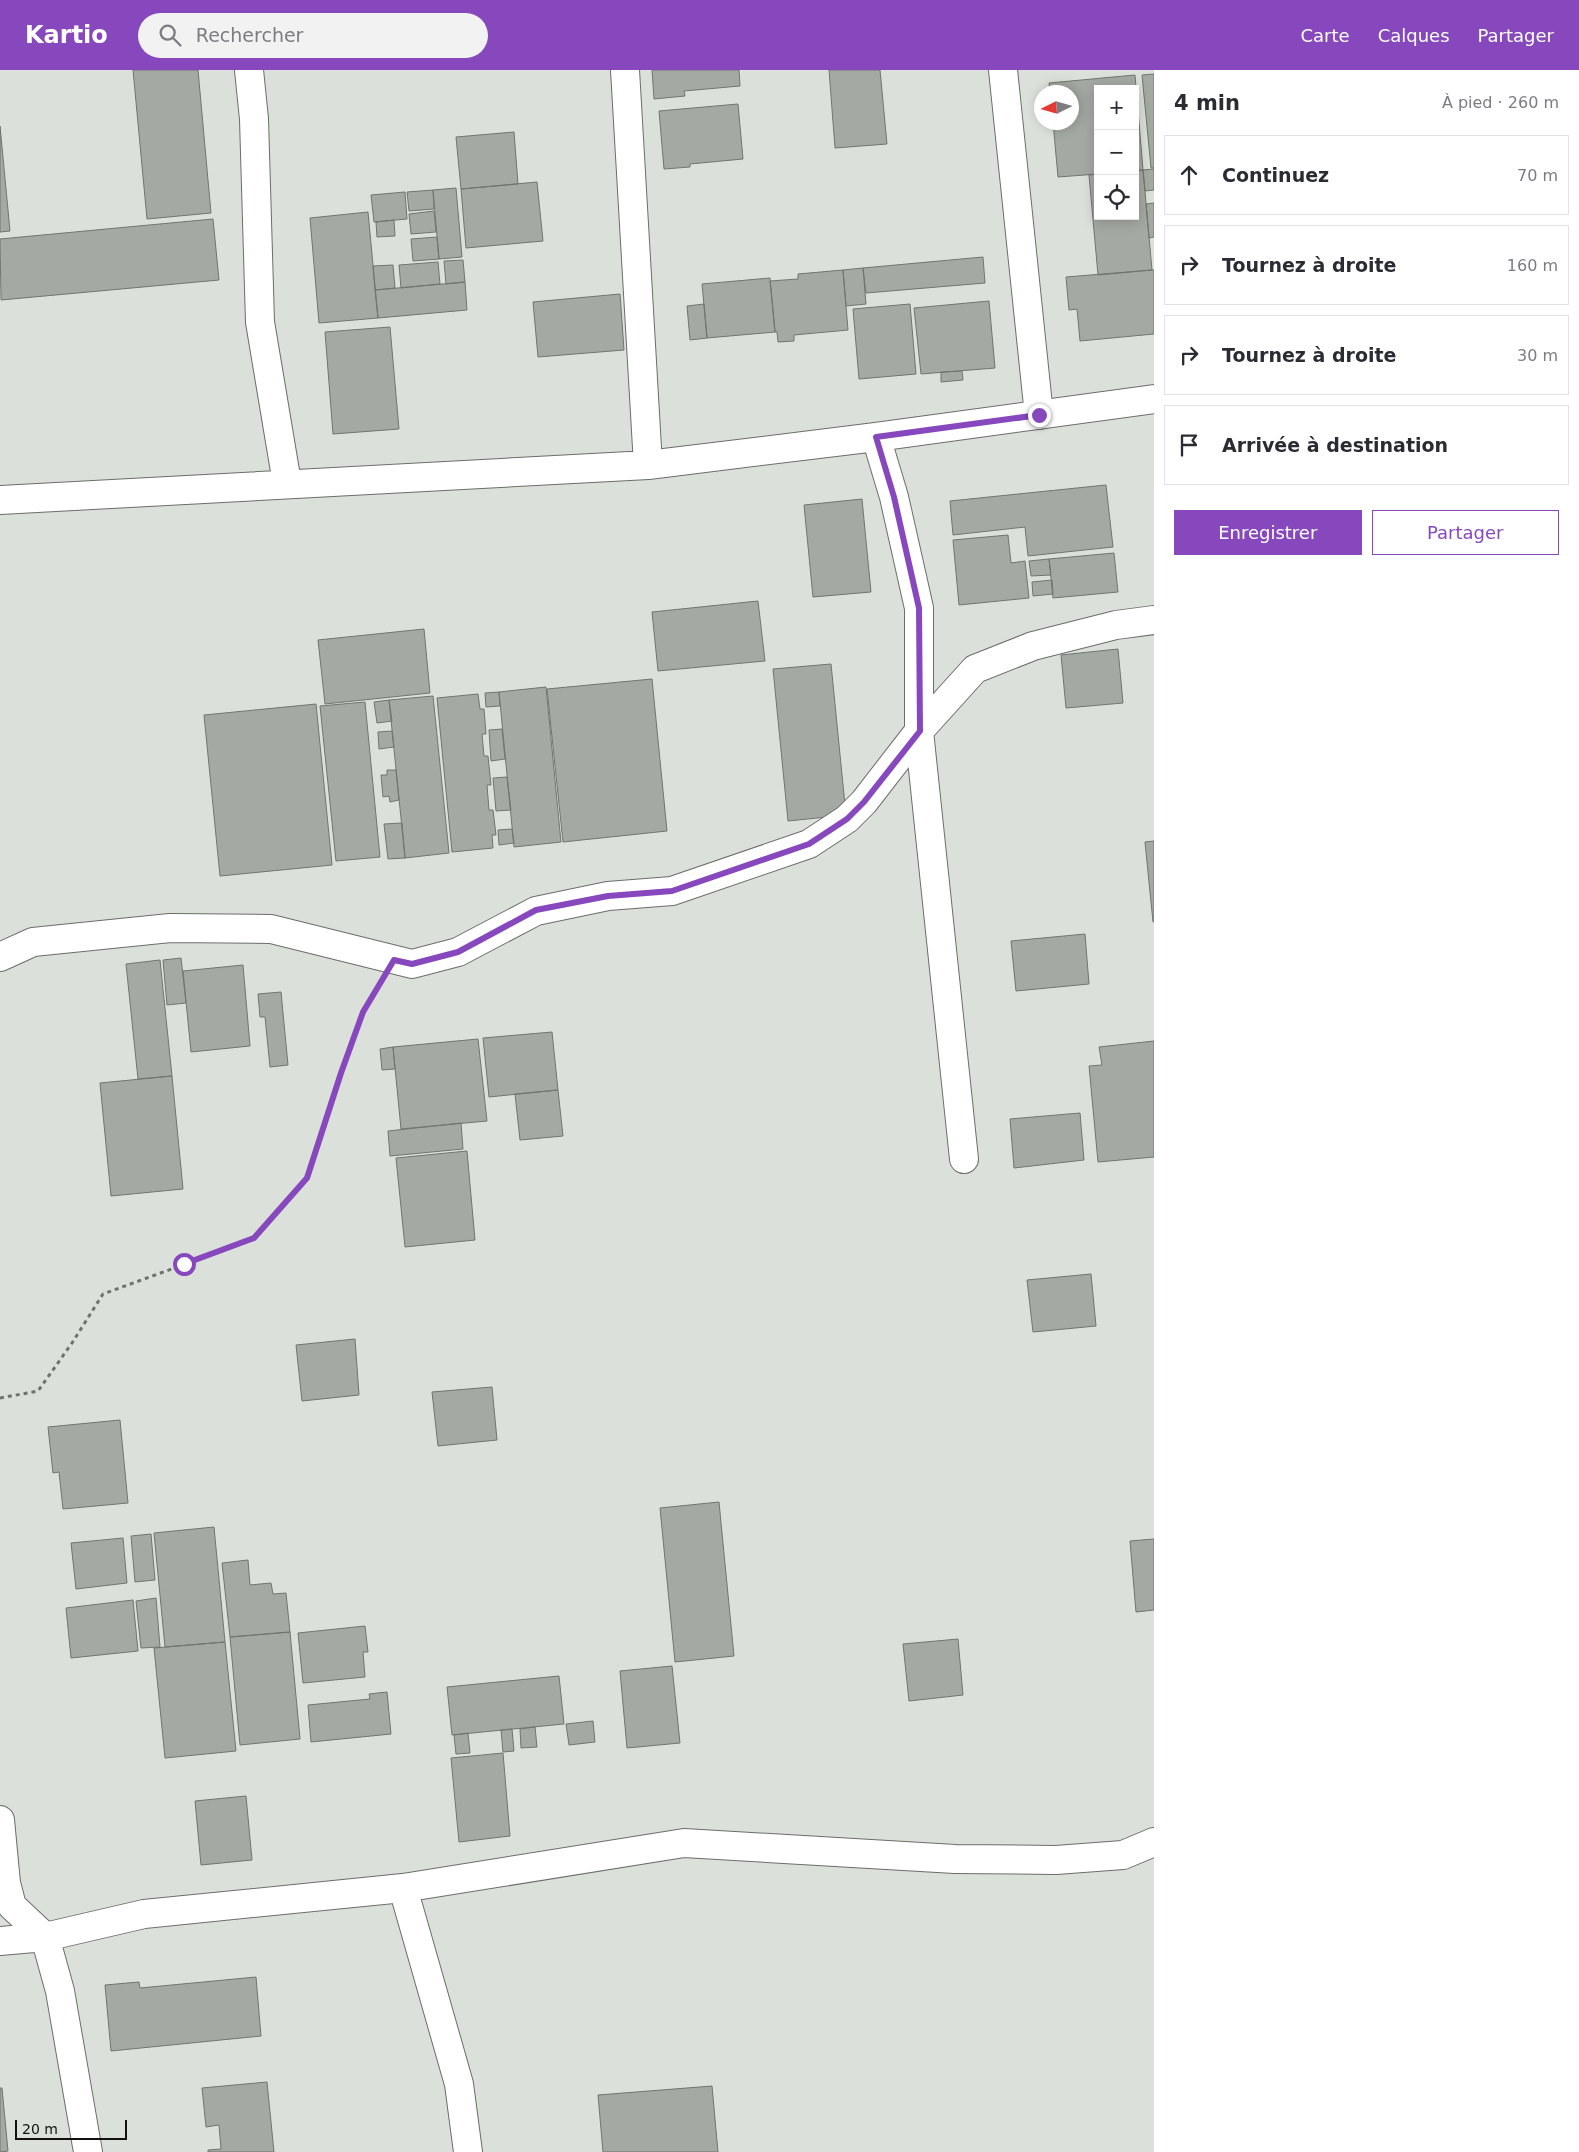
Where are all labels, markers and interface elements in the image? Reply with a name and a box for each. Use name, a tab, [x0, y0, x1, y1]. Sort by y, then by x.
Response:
search box	[138, 13, 488, 58]
text: Kartio	[25, 21, 108, 49]
icon: search	[156, 21, 184, 49]
text: Rechercher	[196, 24, 303, 46]
text: Carte	[1301, 25, 1350, 46]
text: Calques	[1378, 25, 1450, 46]
text: Partager	[1478, 25, 1554, 46]
north arrow	[1034, 85, 1079, 130]
map controls	[1094, 85, 1139, 220]
button: +	[1094, 85, 1139, 130]
text: 4 min	[1174, 91, 1240, 115]
text: À pied · 260 m	[1442, 93, 1559, 112]
button: −	[1094, 130, 1139, 175]
icon: ahead	[1175, 161, 1203, 189]
text: Continuez	[1222, 164, 1329, 186]
text: 70 m	[1517, 166, 1558, 185]
button: locate	[1094, 175, 1139, 220]
icon: right	[1175, 251, 1203, 279]
text: Tournez à droite	[1222, 254, 1396, 276]
text: 160 m	[1507, 256, 1558, 275]
icon: right	[1175, 341, 1203, 369]
text: Tournez à droite	[1222, 344, 1396, 366]
text: 30 m	[1517, 346, 1558, 365]
route end	[1028, 404, 1051, 427]
icon: arrive	[1175, 431, 1203, 459]
text: Arrivée à destination	[1222, 434, 1448, 456]
button: Enregistrer	[1174, 510, 1362, 555]
button: Partager	[1372, 510, 1559, 555]
route start	[173, 1253, 196, 1276]
scale bar	[15, 2117, 128, 2140]
text: 20 m	[22, 2121, 58, 2137]

